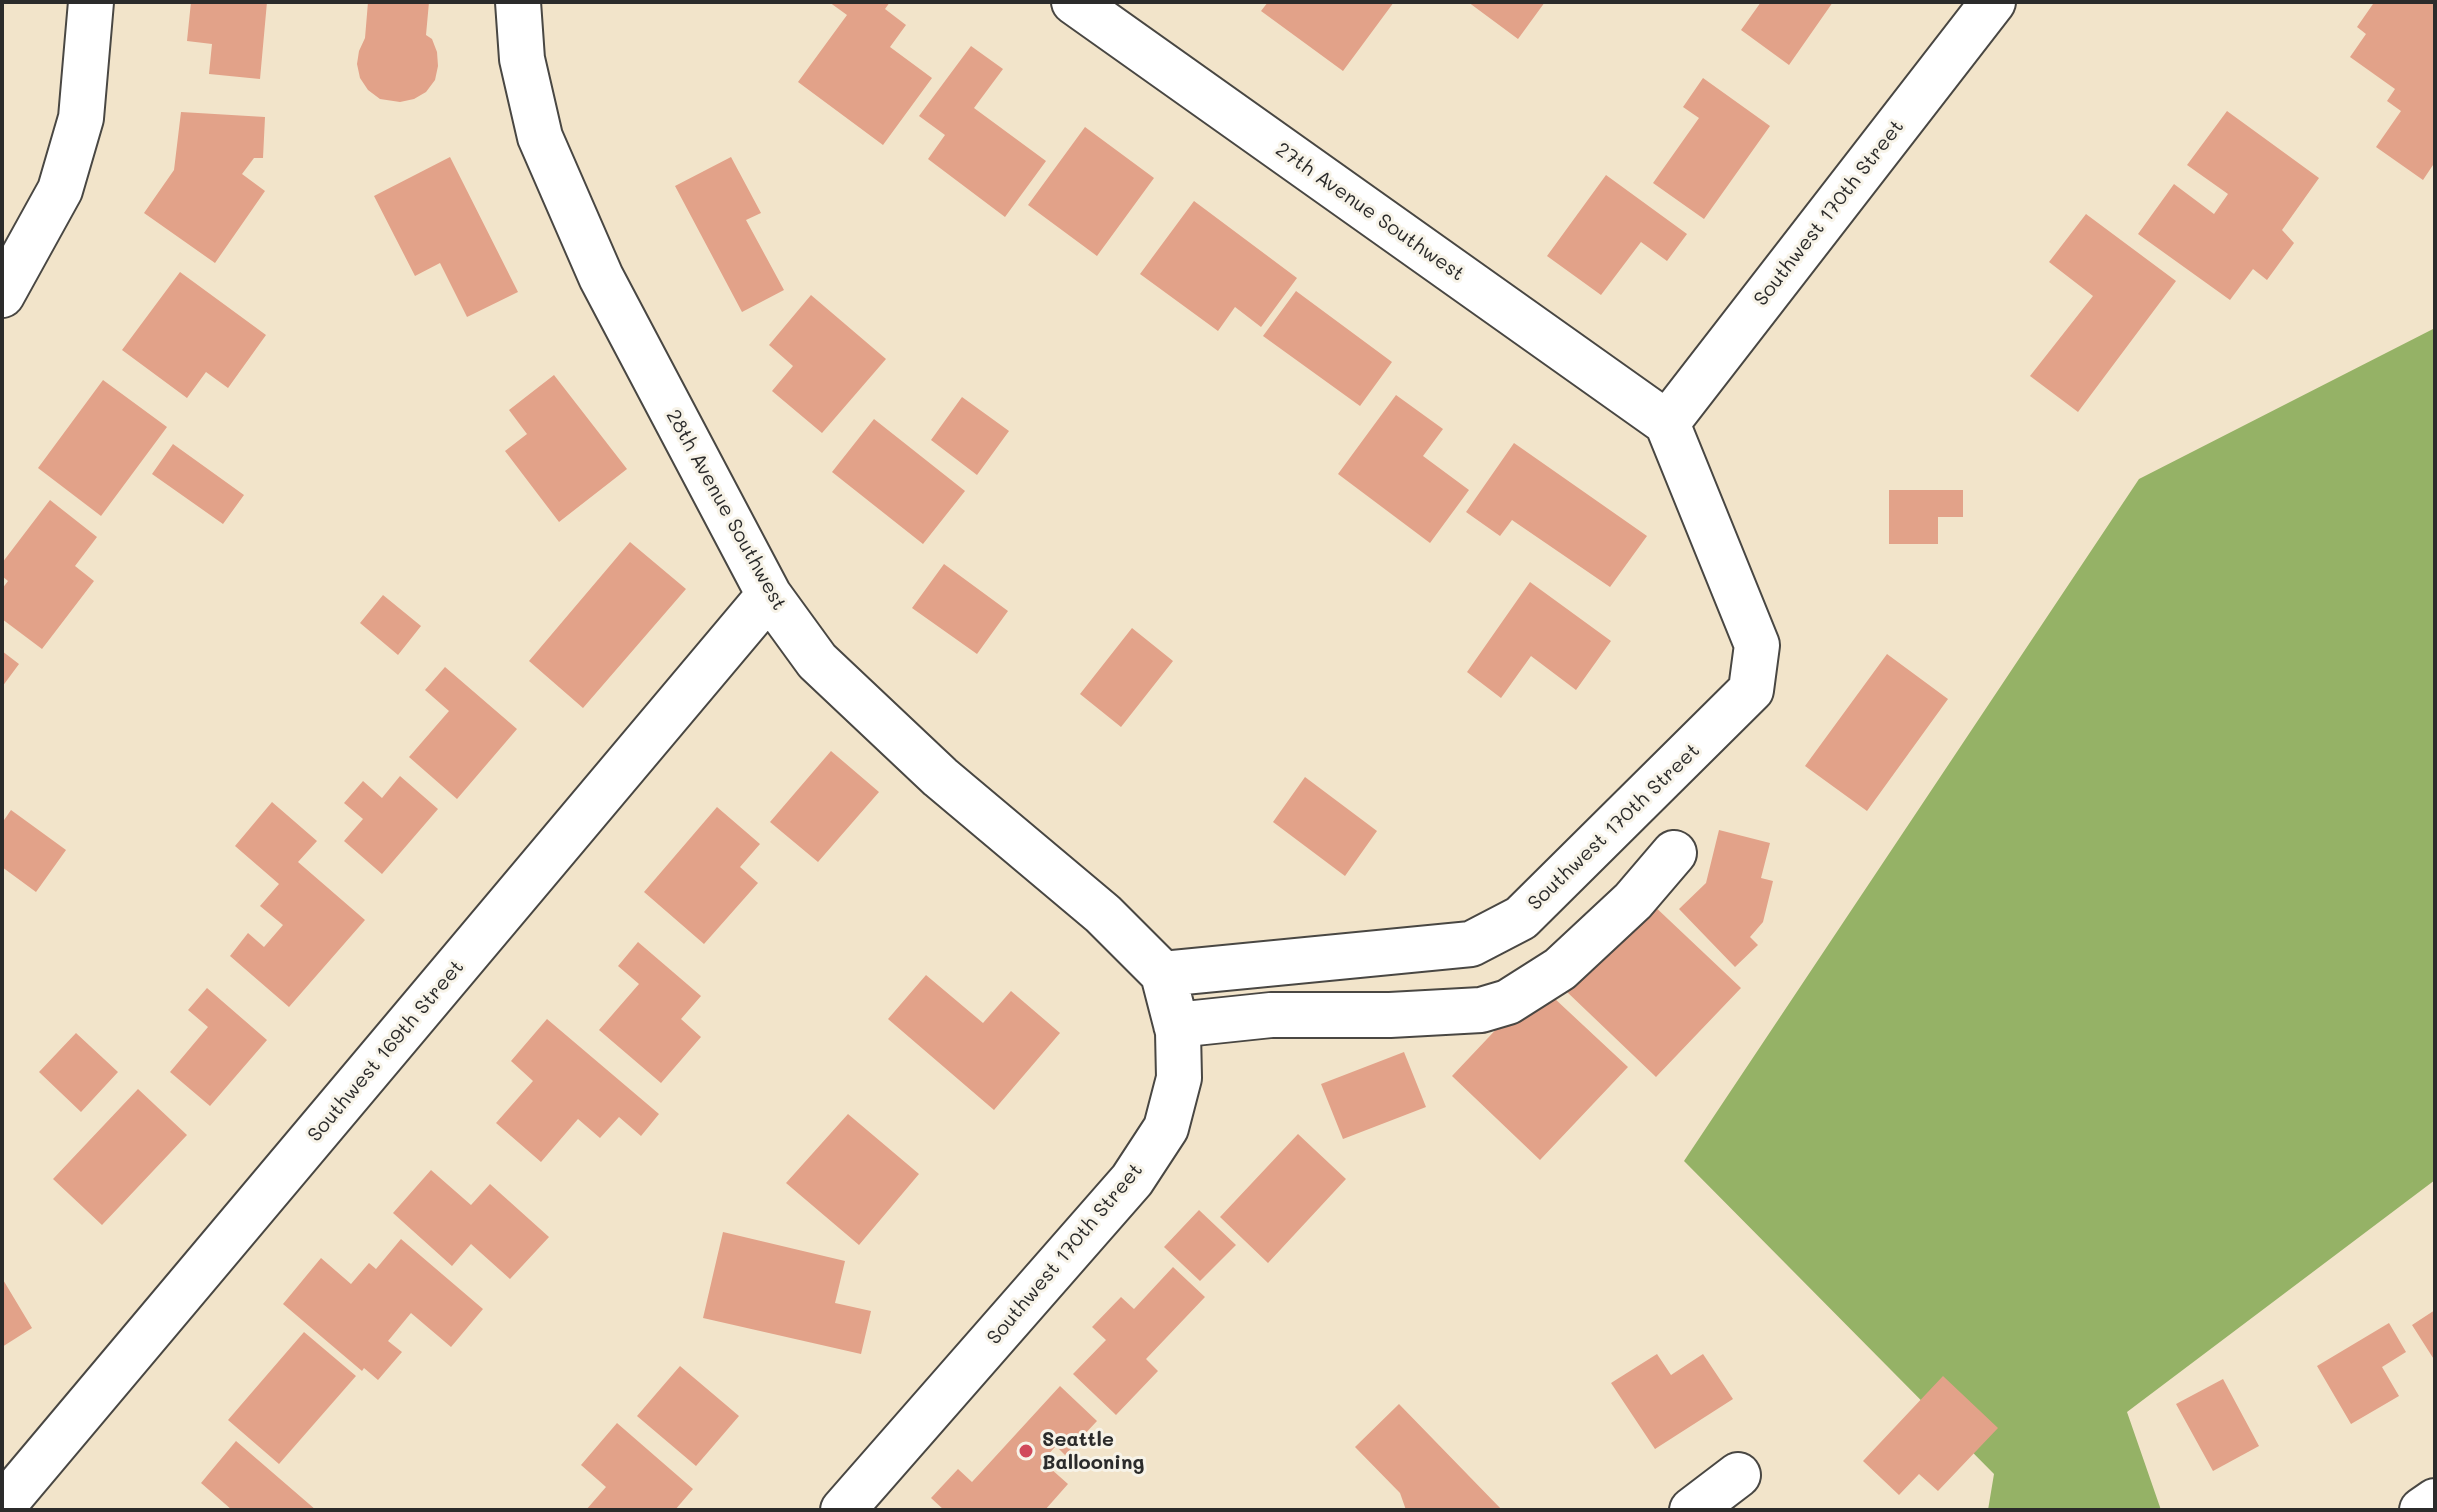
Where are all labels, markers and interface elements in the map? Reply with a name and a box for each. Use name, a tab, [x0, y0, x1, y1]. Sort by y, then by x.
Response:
street label: Southwest 170th Street	[1749, 115, 1909, 311]
street label: 27th Avenue Southwest	[1271, 138, 1469, 286]
street label: 28th Avenue Southwest	[661, 405, 791, 615]
street label: Southwest 170th Street	[1523, 739, 1705, 915]
street label: Southwest 169th Street	[303, 955, 469, 1147]
street label: Southwest 170th Street	[982, 1158, 1148, 1350]
place label: Seattle Ballooning	[1042, 1428, 1144, 1475]
marker: Seattle Ballooning	[1017, 1442, 1035, 1460]

